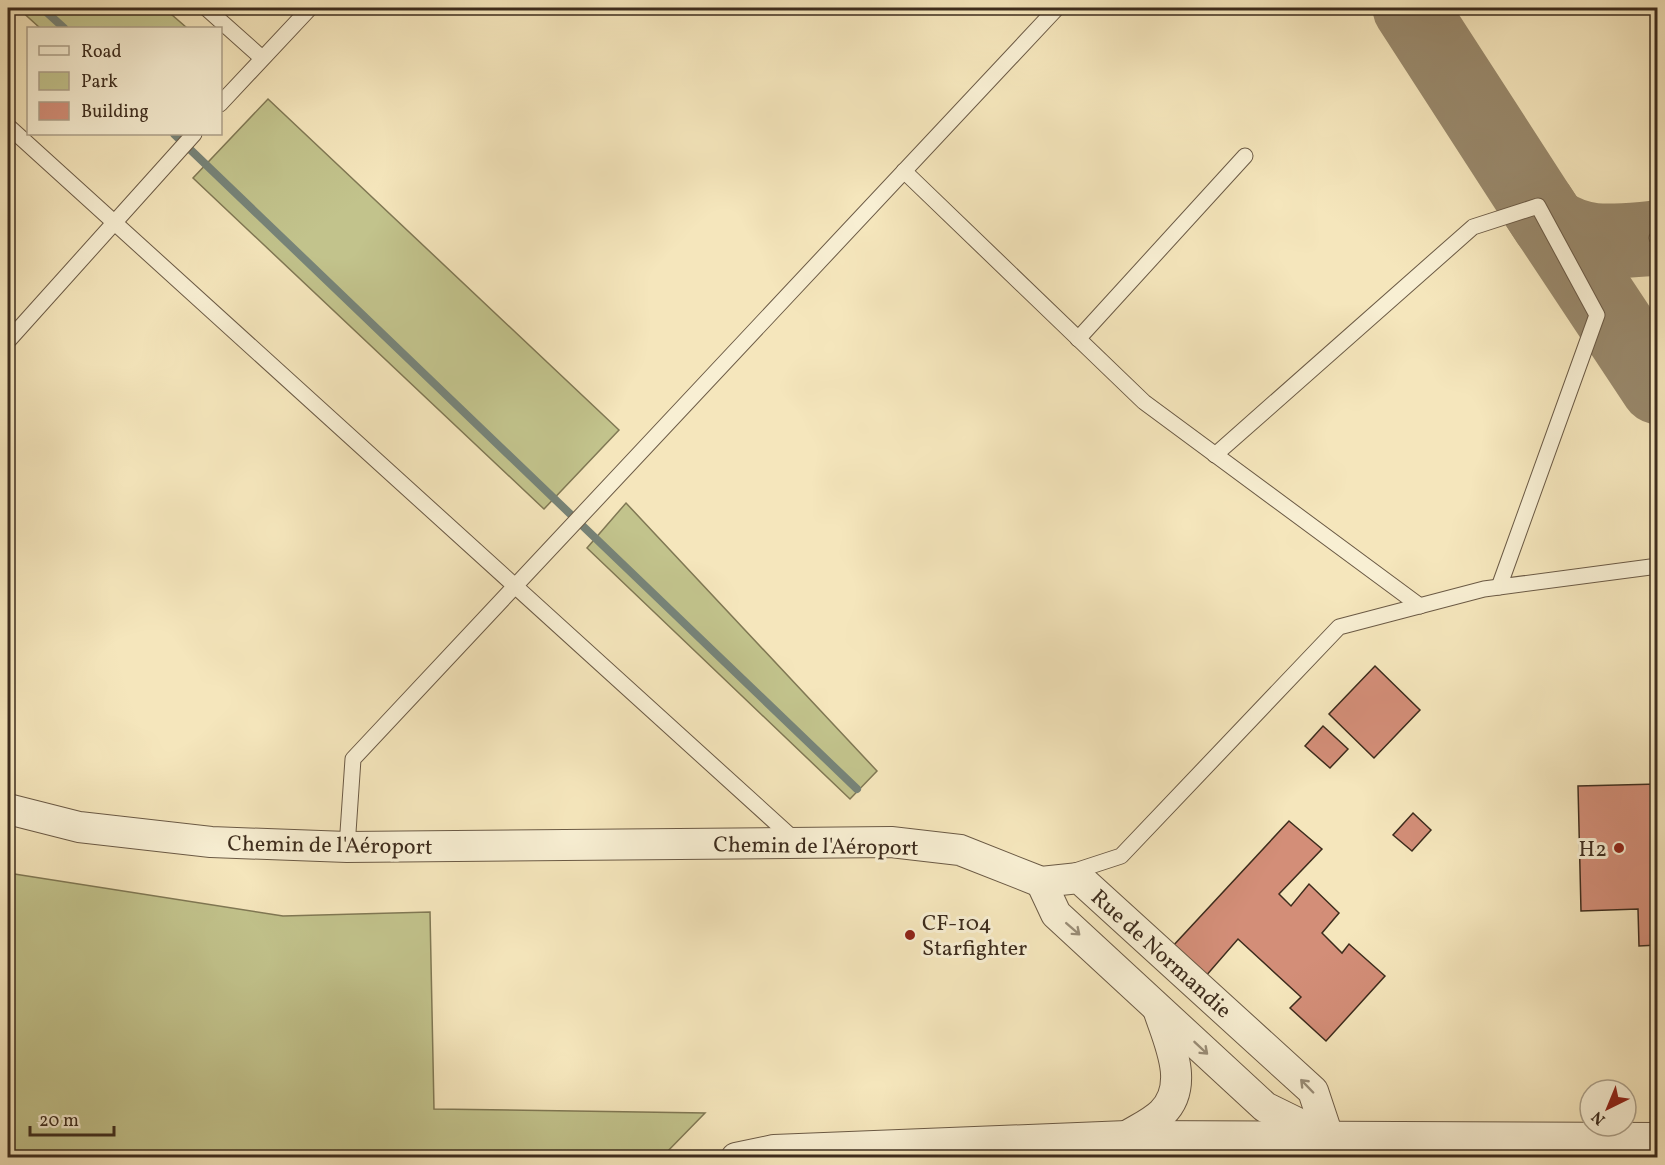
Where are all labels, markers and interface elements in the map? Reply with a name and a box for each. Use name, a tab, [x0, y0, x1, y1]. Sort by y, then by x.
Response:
legend	[27, 27, 222, 135]
text: Road	[81, 40, 122, 65]
text: Park	[81, 70, 118, 95]
text: Building	[81, 100, 149, 125]
street label: Chemin de l'Aéroport	[227, 829, 433, 864]
street label: Chemin de l'Aéroport	[713, 830, 919, 865]
place label: H2	[1579, 835, 1607, 866]
marker: H2	[1612, 841, 1626, 855]
street label: Rue de Normandie	[1083, 883, 1238, 1027]
place label: CF-104 Starfighter	[922, 909, 1027, 965]
one-way arrow	[1065, 922, 1080, 936]
marker: CF-104 Starfighter	[903, 928, 917, 942]
one-way arrow	[1193, 1041, 1208, 1055]
one-way arrow	[1299, 1078, 1314, 1093]
north arrow	[1578, 1078, 1638, 1138]
scale bar	[30, 1099, 114, 1137]
text: N	[1587, 1105, 1611, 1130]
text: 20 m	[39, 1109, 79, 1134]

